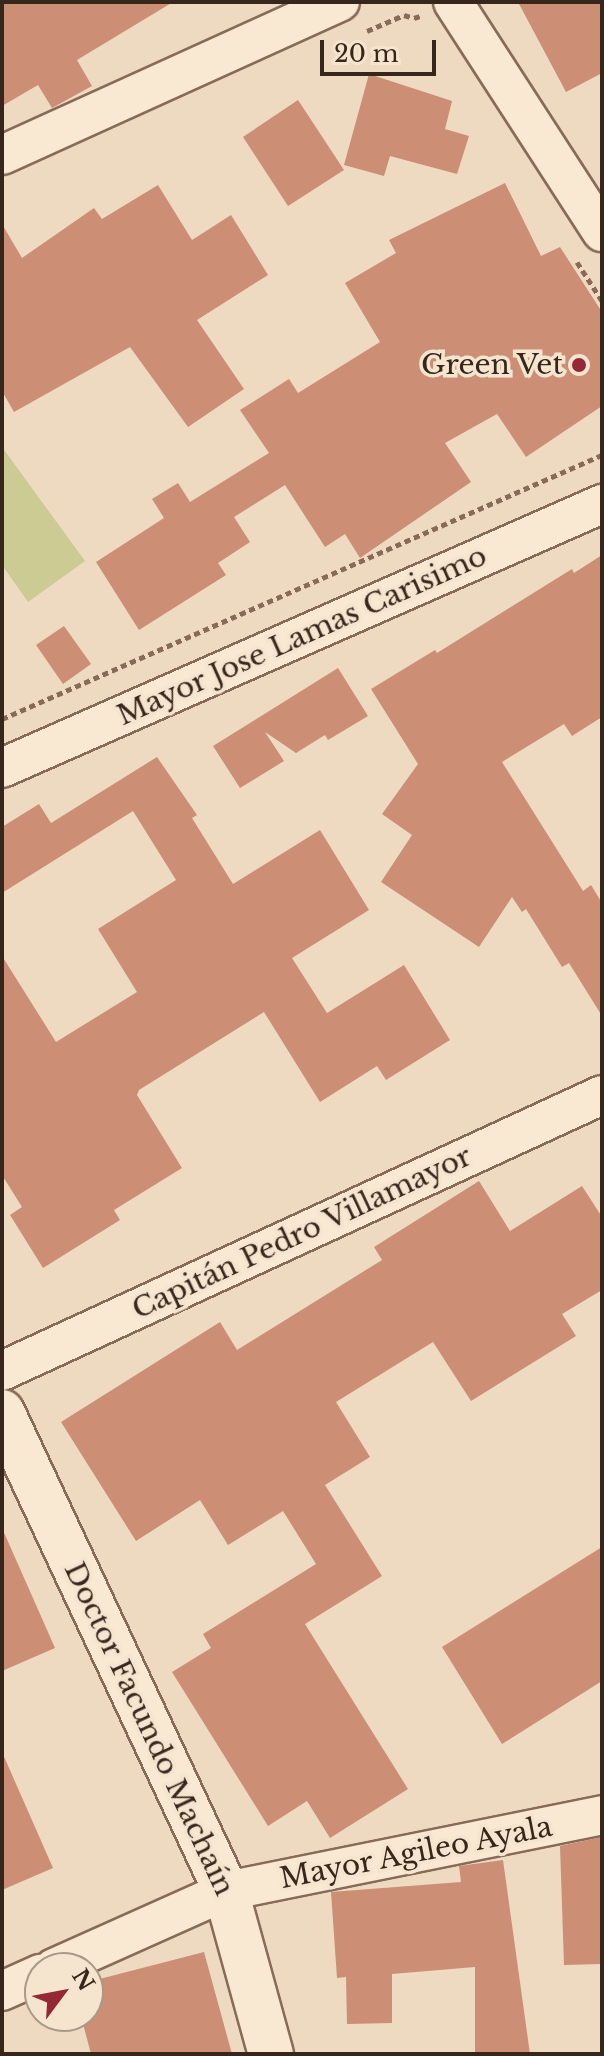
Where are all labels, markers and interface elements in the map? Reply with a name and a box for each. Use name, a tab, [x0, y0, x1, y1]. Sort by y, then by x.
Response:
scale bar	[324, 24, 440, 74]
text: 20 m	[334, 39, 399, 68]
place label: Green Vet	[420, 348, 563, 382]
marker: Green Vet	[570, 356, 588, 374]
street label: Mayor Jose Lamas Carisimo	[112, 539, 492, 733]
street label: Capitán Pedro Villamayor	[127, 1139, 477, 1327]
street label: Doctor Facundo Machaín	[57, 1557, 241, 1901]
street label: Mayor Agileo Ayala	[276, 1810, 556, 1896]
north arrow	[24, 1952, 104, 2032]
text: N	[66, 1964, 100, 1996]

